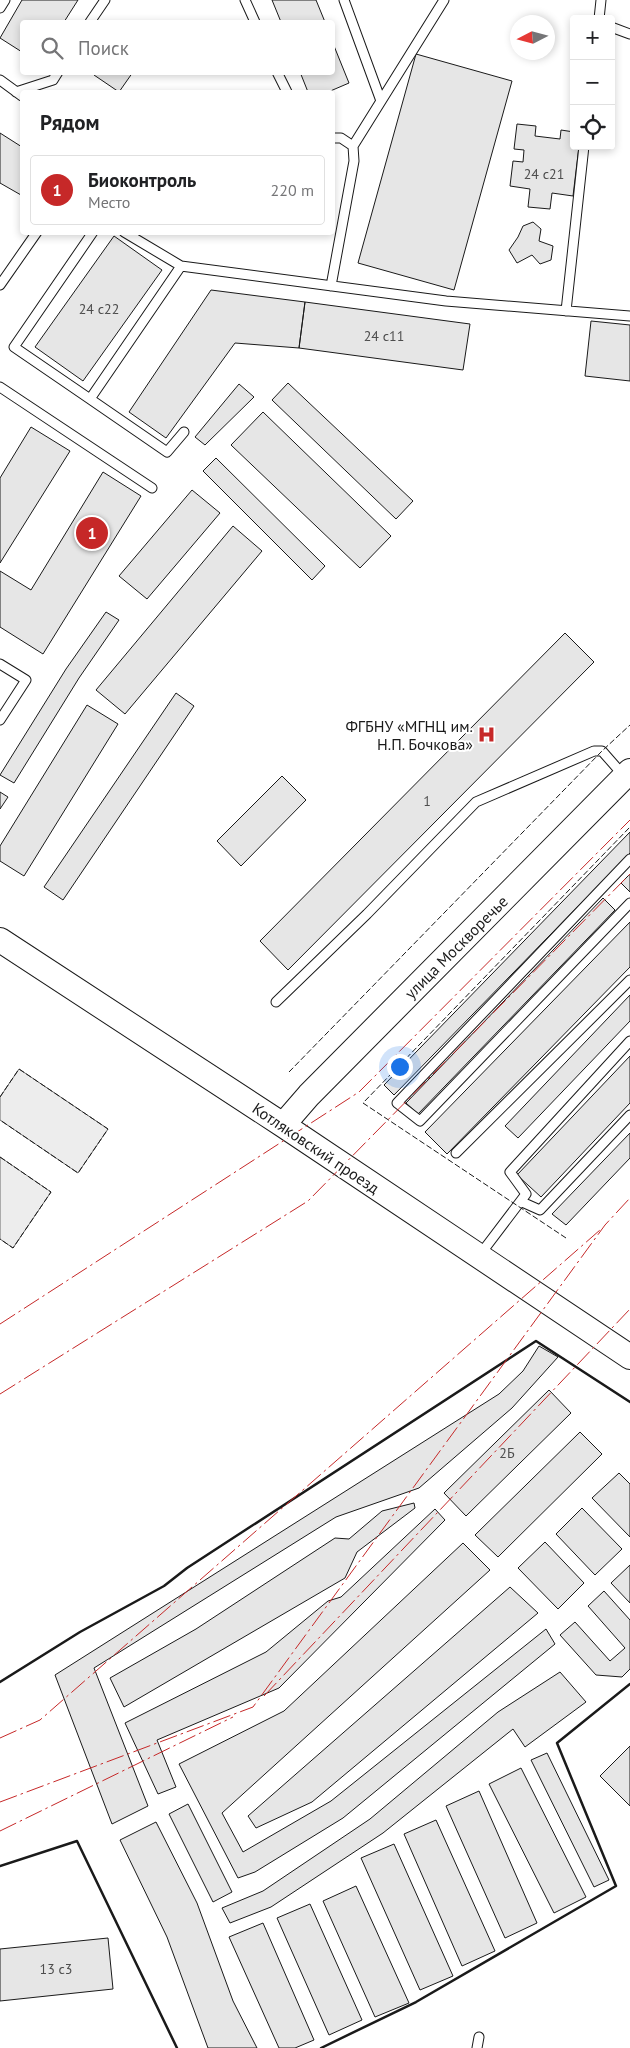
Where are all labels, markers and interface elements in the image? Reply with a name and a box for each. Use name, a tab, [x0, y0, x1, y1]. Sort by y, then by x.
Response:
north arrow	[510, 15, 555, 60]
map controls	[570, 15, 615, 150]
button: +	[570, 15, 615, 60]
search box	[20, 20, 335, 75]
icon: search	[38, 34, 66, 62]
text: Поиск	[78, 36, 129, 60]
button: −	[570, 60, 615, 105]
button: locate	[570, 105, 615, 150]
text: Рядом	[40, 109, 99, 136]
house number: 24 с21	[524, 165, 564, 183]
text: Биоконтроль	[88, 168, 196, 192]
text: 1	[52, 180, 62, 200]
text: 220 m	[271, 180, 314, 200]
text: Место	[88, 192, 130, 212]
house number: 24 с22	[79, 300, 119, 318]
house number: 24 с11	[364, 327, 404, 345]
pin: 1	[76, 514, 108, 552]
place label: ФГБНУ «МГНЦ им. Н.П. Бочкова»	[345, 716, 473, 754]
hospital icon: ФГБНУ «МГНЦ им. Н.П. Бочкова»	[477, 725, 497, 745]
house number: 1	[423, 792, 431, 810]
street label: улица Москворечье	[400, 891, 512, 1003]
your location	[387, 1054, 413, 1080]
street label: Котляковский проезд	[249, 1098, 384, 1198]
house number: 2Б	[499, 1444, 515, 1462]
house number: 13 с3	[40, 1960, 72, 1978]

